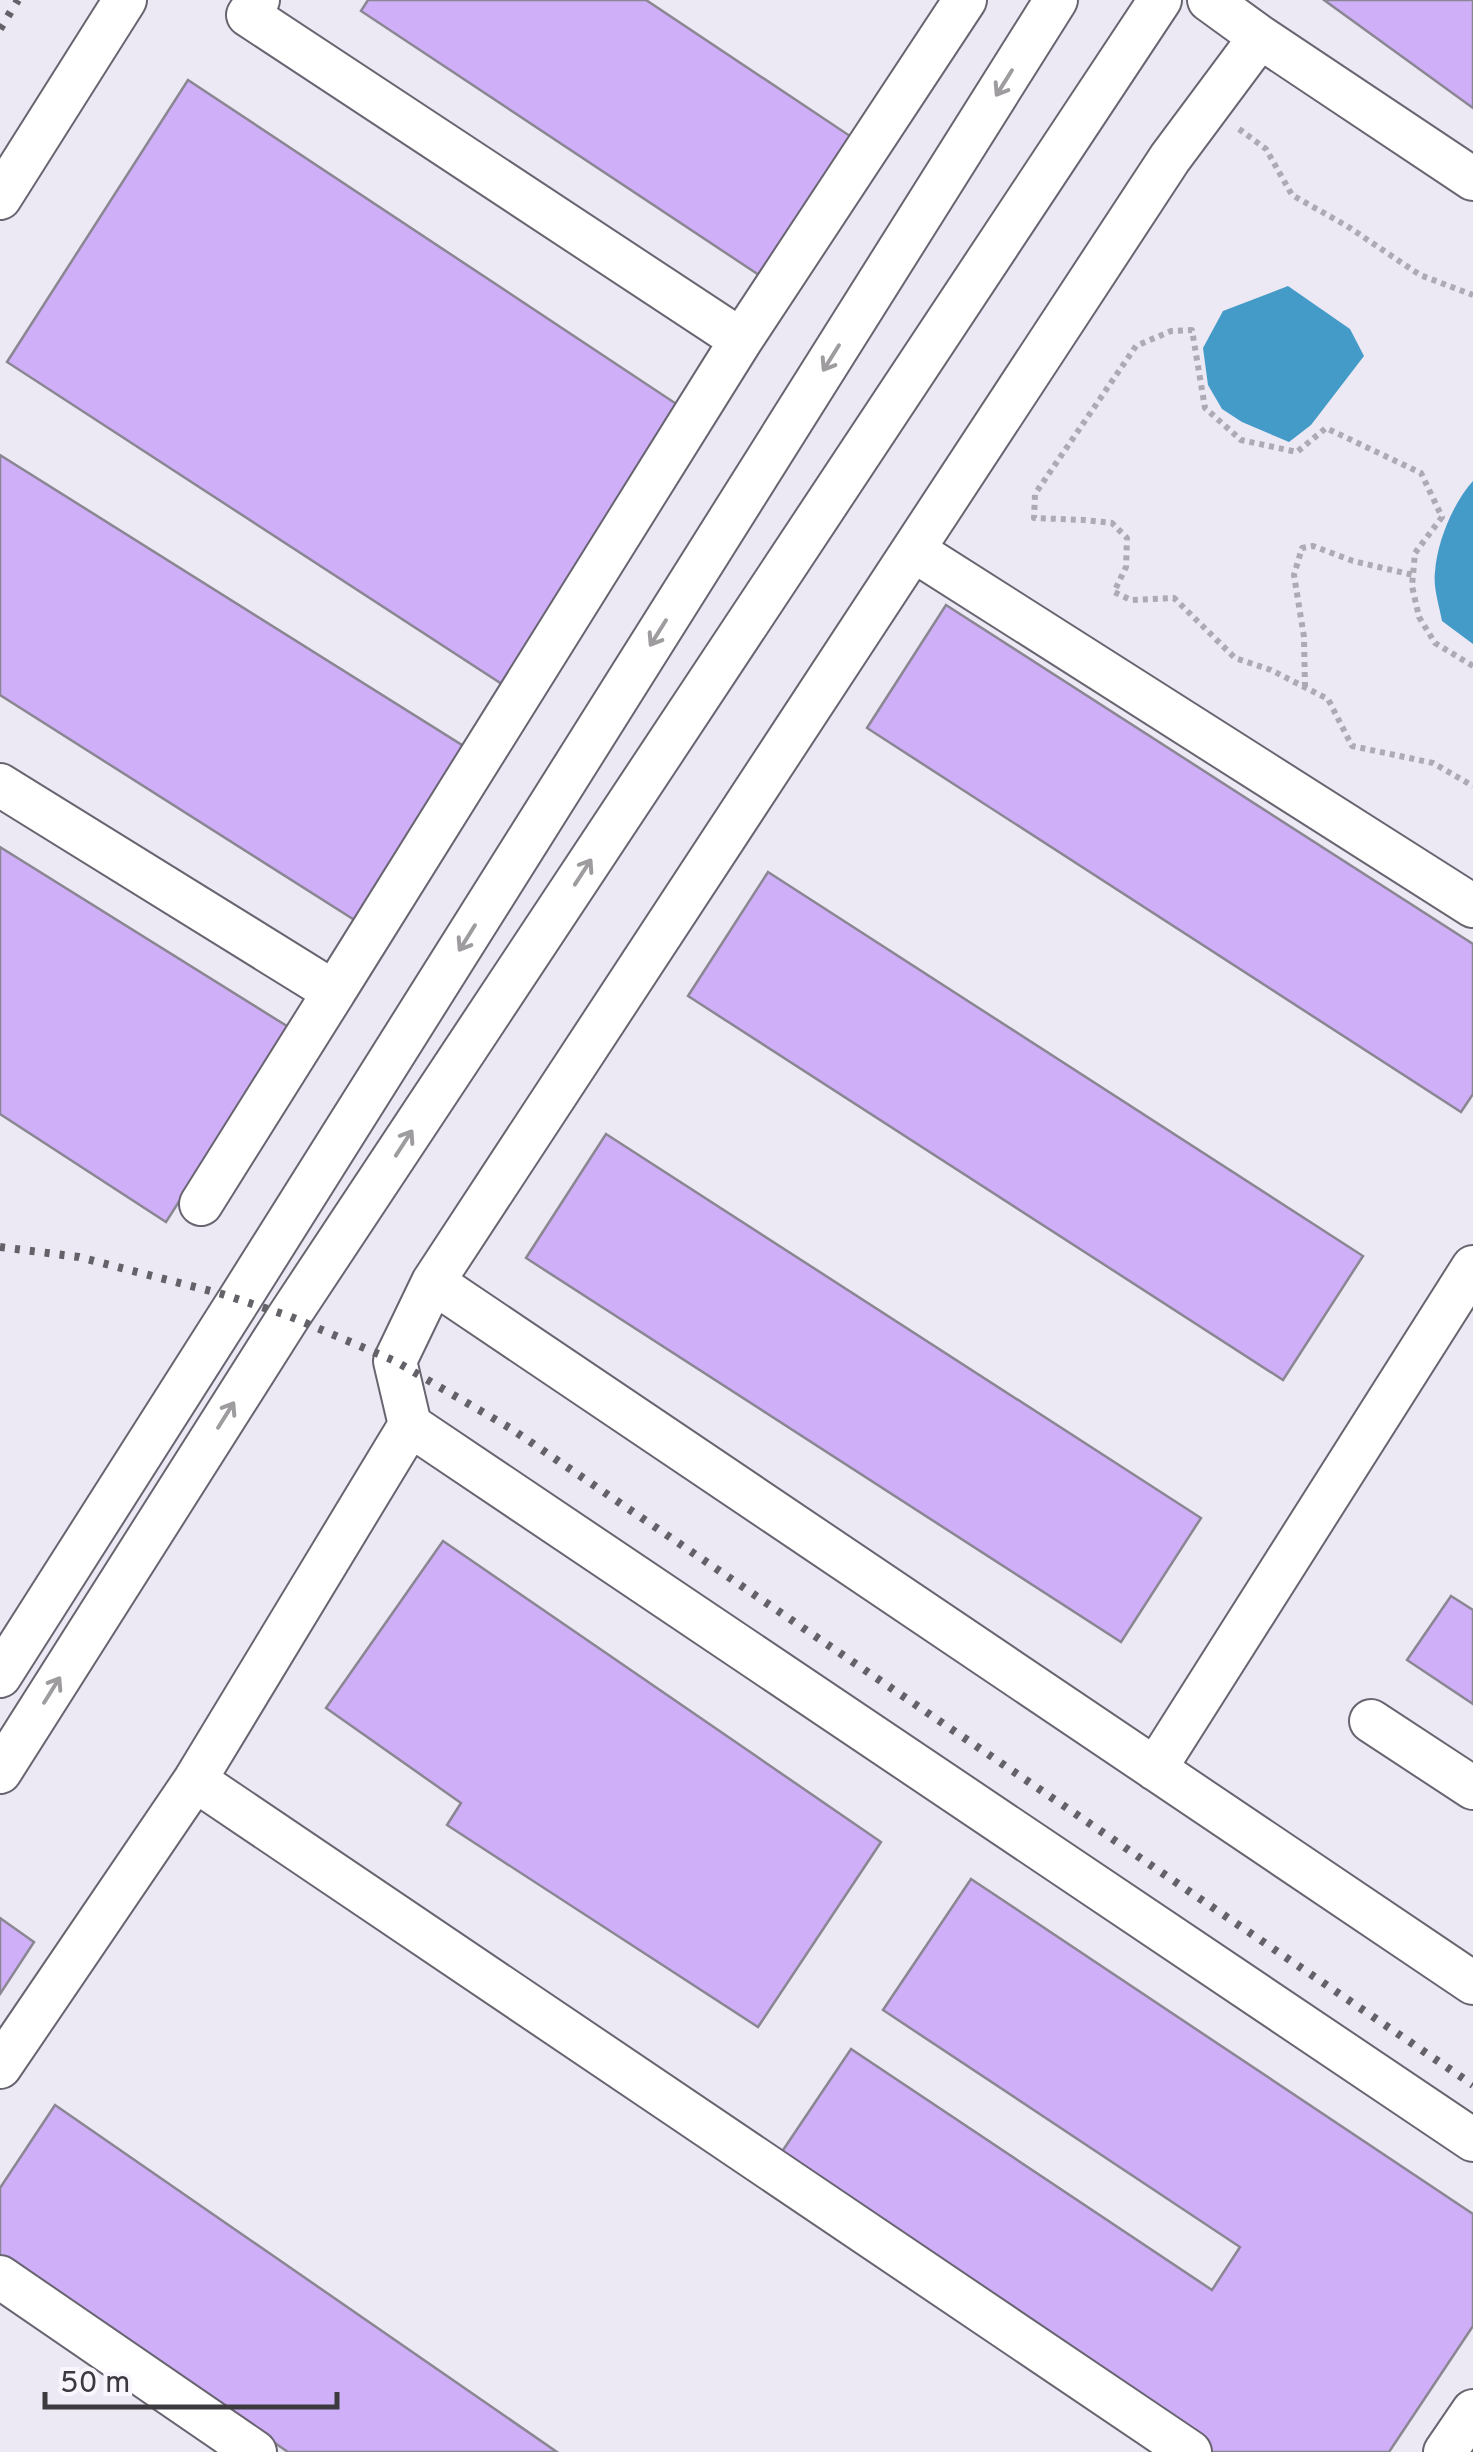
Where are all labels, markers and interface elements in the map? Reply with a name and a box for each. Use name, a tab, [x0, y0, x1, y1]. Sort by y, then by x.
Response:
one-way arrow	[994, 68, 1014, 96]
one-way arrow	[821, 343, 842, 372]
one-way arrow	[648, 618, 669, 647]
one-way arrow	[572, 859, 593, 887]
one-way arrow	[456, 923, 477, 951]
one-way arrow	[393, 1130, 414, 1158]
one-way arrow	[216, 1402, 237, 1430]
one-way arrow	[42, 1676, 63, 1705]
scale bar	[45, 2347, 338, 2409]
text: 50 m	[60, 2366, 130, 2403]

